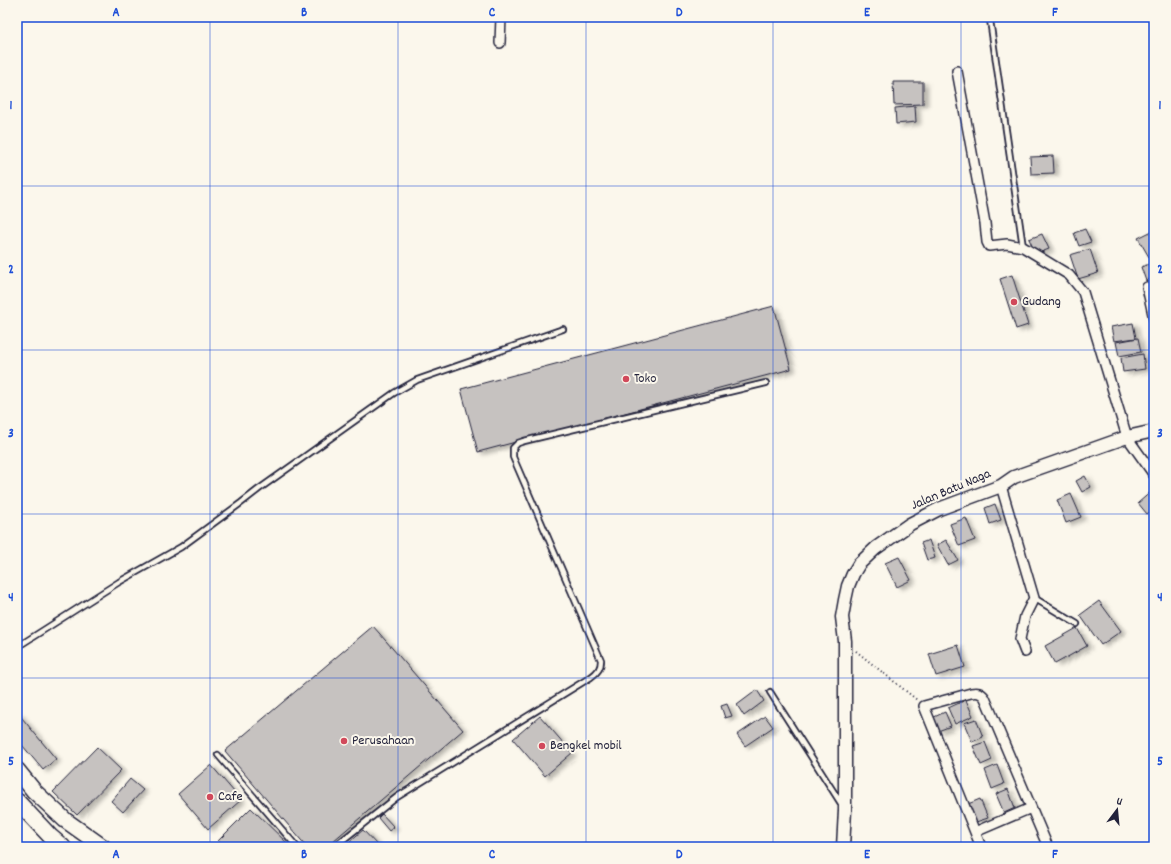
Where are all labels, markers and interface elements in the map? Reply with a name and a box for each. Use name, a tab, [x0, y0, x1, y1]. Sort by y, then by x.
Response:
text: A	[112, 4, 120, 23]
text: B	[301, 4, 307, 23]
text: C	[489, 4, 496, 23]
text: D	[676, 4, 683, 23]
text: E	[864, 4, 871, 23]
text: F	[1052, 4, 1058, 23]
text: 1	[10, 97, 13, 116]
text: 1	[1159, 97, 1162, 116]
text: 2	[8, 261, 14, 280]
text: 2	[1157, 261, 1163, 280]
place label: Gudang	[1022, 292, 1061, 312]
marker: Gudang	[1009, 297, 1019, 307]
place label: Toko	[634, 369, 657, 389]
marker: Toko	[621, 374, 631, 384]
text: 3	[8, 425, 14, 444]
text: 3	[1157, 425, 1163, 444]
street label: Jalan Batu Naga	[908, 464, 994, 516]
text: 4	[8, 589, 14, 608]
text: 4	[1157, 589, 1163, 608]
place label: Perusahaan	[352, 731, 414, 751]
marker: Perusahaan	[339, 736, 349, 746]
place label: Bengkel mobil	[550, 736, 622, 756]
marker: Bengkel mobil	[537, 741, 547, 751]
text: 5	[8, 753, 14, 772]
text: 5	[1157, 753, 1163, 772]
place label: Cafe	[218, 787, 243, 807]
north arrow	[1097, 790, 1137, 830]
marker: Cafe	[205, 792, 215, 802]
text: U	[1114, 794, 1124, 811]
text: A	[112, 846, 120, 864]
text: B	[301, 846, 307, 864]
text: C	[489, 846, 496, 864]
text: D	[676, 846, 683, 864]
text: E	[864, 846, 871, 864]
text: F	[1052, 846, 1058, 864]

